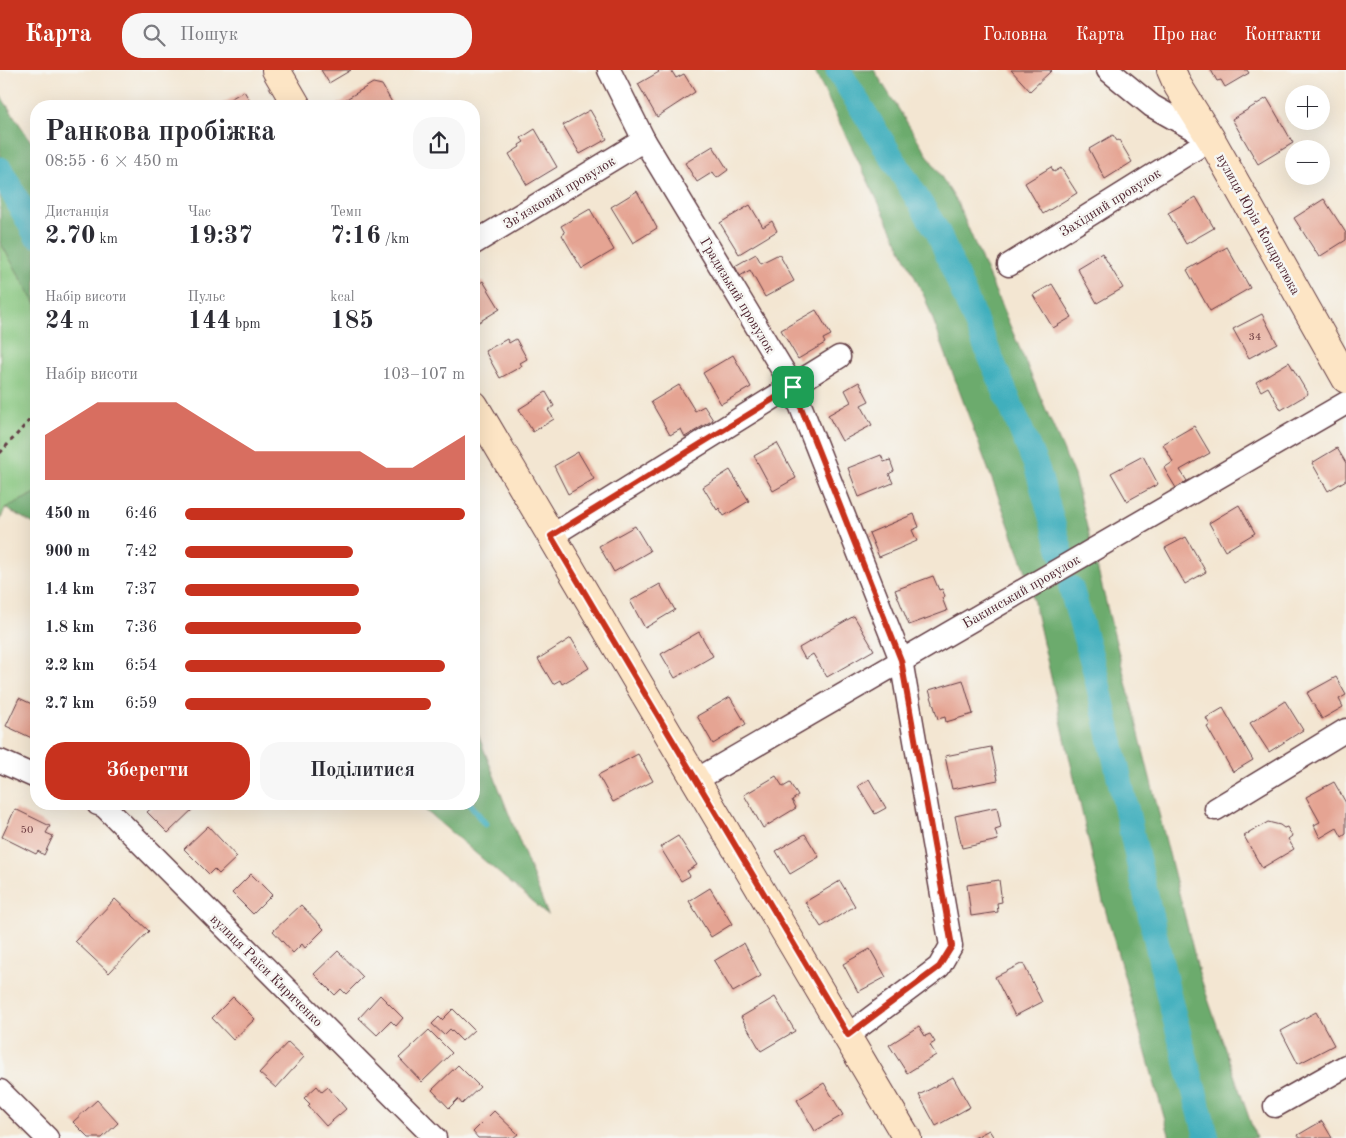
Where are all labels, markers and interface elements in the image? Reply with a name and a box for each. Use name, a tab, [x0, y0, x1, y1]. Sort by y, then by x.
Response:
search box	[122, 13, 472, 58]
icon: search	[140, 21, 168, 49]
text: Карта	[25, 23, 92, 47]
text: Пошук	[180, 26, 238, 45]
text: Головна	[983, 26, 1048, 44]
text: Карта	[1076, 26, 1124, 44]
text: Про нас	[1152, 26, 1217, 44]
text: Контакти	[1245, 26, 1321, 44]
map controls	[1285, 85, 1330, 185]
button: +	[1285, 85, 1330, 130]
button: share	[413, 117, 465, 169]
text: Ранкова пробіжка	[45, 119, 275, 147]
button: −	[1285, 140, 1330, 185]
street label: вулиця Юрія Кондратюка	[1214, 152, 1303, 297]
text: 08:55 · 6 × 450 m	[45, 154, 178, 170]
street label: Звʼязковий провулок	[501, 154, 618, 232]
street label: Західний провулок	[1057, 166, 1164, 240]
text: Дистанція	[45, 205, 109, 219]
text: Час	[188, 205, 211, 219]
text: Темп	[330, 205, 362, 219]
text: 2.70	[45, 224, 96, 249]
text: 19:37	[188, 224, 253, 249]
text: 7:16	[330, 224, 381, 249]
text: km	[96, 232, 118, 246]
text: /km	[381, 232, 409, 246]
street label: Градизький провулок	[697, 235, 777, 356]
text: Набір висоти	[45, 290, 126, 304]
text: Пульс	[188, 290, 225, 304]
text: kcal	[330, 290, 354, 304]
text: 24	[45, 309, 74, 334]
text: 144	[188, 309, 231, 334]
text: 185	[330, 309, 374, 334]
text: m	[74, 317, 89, 331]
text: bpm	[231, 317, 261, 331]
house number: 34	[1249, 332, 1261, 343]
pin	[772, 366, 814, 408]
text: Набір висоти	[45, 367, 138, 383]
text: 103–107 m	[382, 367, 465, 383]
icon: arrive	[779, 373, 807, 401]
text: 450 m	[45, 506, 90, 522]
text: 6:46	[125, 506, 157, 522]
text: 900 m	[45, 544, 90, 560]
text: 7:42	[125, 544, 157, 560]
street label: Бакинський провулок	[960, 552, 1083, 631]
text: 1.4 km	[45, 582, 94, 598]
text: 7:37	[125, 582, 157, 598]
text: 1.8 km	[45, 620, 94, 636]
text: 7:36	[125, 620, 157, 636]
text: 2.2 km	[45, 658, 94, 674]
text: 6:54	[125, 658, 157, 674]
text: 2.7 km	[45, 696, 94, 712]
text: 6:59	[125, 696, 157, 712]
button: Зберегти	[45, 742, 250, 800]
button: Поділитися	[260, 742, 465, 800]
house number: 50	[21, 825, 33, 836]
street label: вулиця Раїси Кириченко	[207, 912, 325, 1030]

